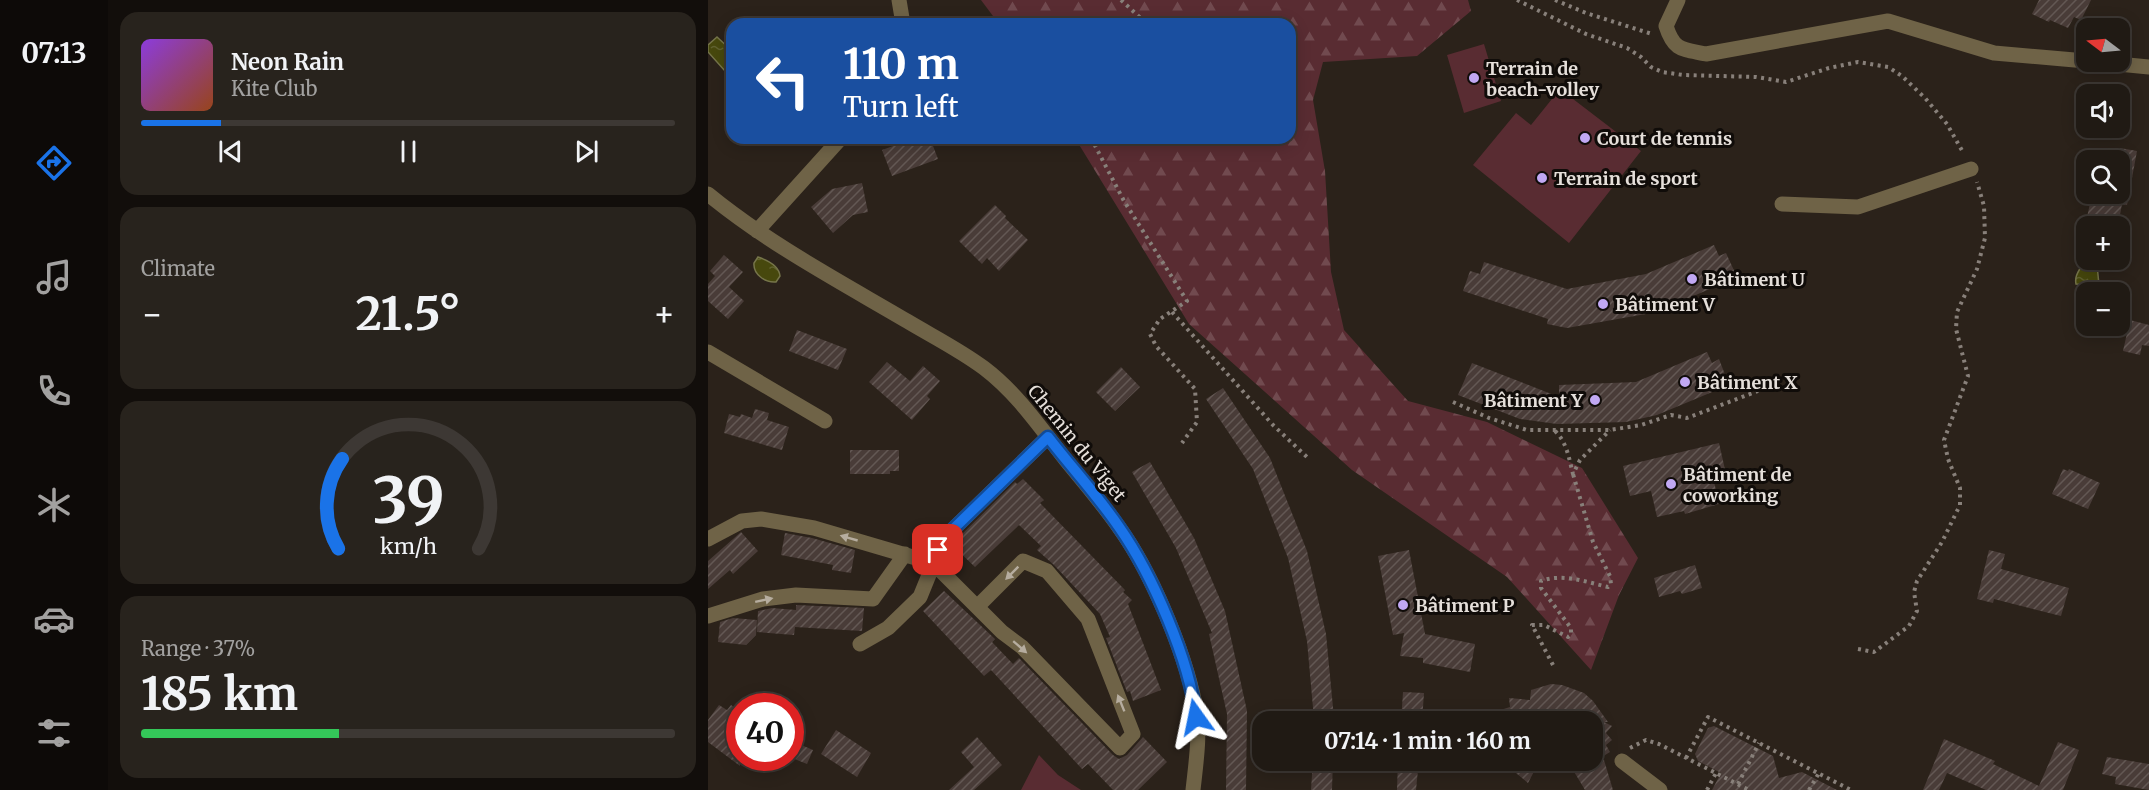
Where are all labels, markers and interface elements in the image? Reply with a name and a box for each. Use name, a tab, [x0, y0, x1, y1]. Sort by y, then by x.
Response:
north arrow	[2076, 18, 2130, 72]
map controls	[2076, 18, 2130, 336]
text: 07:13	[21, 36, 87, 70]
text: 110 m	[843, 38, 959, 90]
icon: left	[744, 42, 822, 120]
text: Neon Rain	[231, 48, 344, 76]
place label: Terrain de beach-volley	[1486, 57, 1599, 101]
marker: Terrain de beach-volley	[1467, 71, 1481, 85]
text: Kite Club	[231, 76, 317, 101]
button: sound	[2076, 84, 2130, 138]
text: Turn left	[843, 90, 958, 124]
place label: Court de tennis	[1597, 127, 1732, 150]
marker: Court de tennis	[1578, 131, 1592, 145]
icon: previous	[214, 135, 247, 168]
icon: pause	[392, 135, 425, 168]
icon: next	[570, 135, 603, 168]
icon: directions	[33, 142, 75, 184]
button: search	[2076, 150, 2130, 204]
place label: Terrain de sport	[1554, 167, 1698, 190]
marker: Terrain de sport	[1535, 171, 1549, 185]
button: +	[2076, 216, 2130, 270]
icon: music	[33, 256, 75, 298]
text: Climate	[141, 256, 215, 281]
place label: Bâtiment U	[1704, 268, 1806, 291]
marker: Bâtiment U	[1685, 272, 1699, 286]
button: −	[2076, 282, 2130, 336]
text: 21.5°	[356, 286, 460, 342]
place label: Bâtiment V	[1615, 293, 1716, 316]
text: −	[141, 294, 163, 335]
text: +	[653, 294, 675, 335]
marker: Bâtiment V	[1596, 297, 1610, 311]
icon: phone	[33, 370, 75, 412]
place label: Bâtiment X	[1697, 371, 1798, 394]
marker: Bâtiment X	[1678, 375, 1692, 389]
street label: Chemin du Viget	[1023, 380, 1131, 506]
place label: Bâtiment Y	[1484, 389, 1584, 412]
marker: Bâtiment Y	[1588, 393, 1602, 407]
text: 39	[372, 462, 444, 540]
place label: Bâtiment de coworking	[1683, 463, 1792, 507]
marker: Bâtiment de coworking	[1664, 477, 1678, 491]
icon: climate	[33, 484, 75, 526]
pin	[912, 524, 963, 575]
one-way arrow	[840, 533, 858, 542]
icon: arrive	[921, 533, 954, 566]
text: km/h	[380, 534, 436, 561]
one-way arrow	[1005, 565, 1019, 579]
place label: Bâtiment P	[1415, 594, 1515, 617]
one-way arrow	[755, 595, 774, 604]
icon: car	[33, 598, 75, 640]
marker: Bâtiment P	[1396, 598, 1410, 612]
text: Range · 37%	[141, 636, 255, 661]
one-way arrow	[1012, 640, 1028, 653]
text: 185 km	[141, 666, 298, 722]
position arrow	[1164, 685, 1228, 749]
speed limit sign: 40	[726, 693, 804, 771]
one-way arrow	[1116, 693, 1126, 711]
icon: filters	[33, 712, 75, 754]
text: 07:14 · 1 min · 160 m	[1324, 727, 1531, 755]

